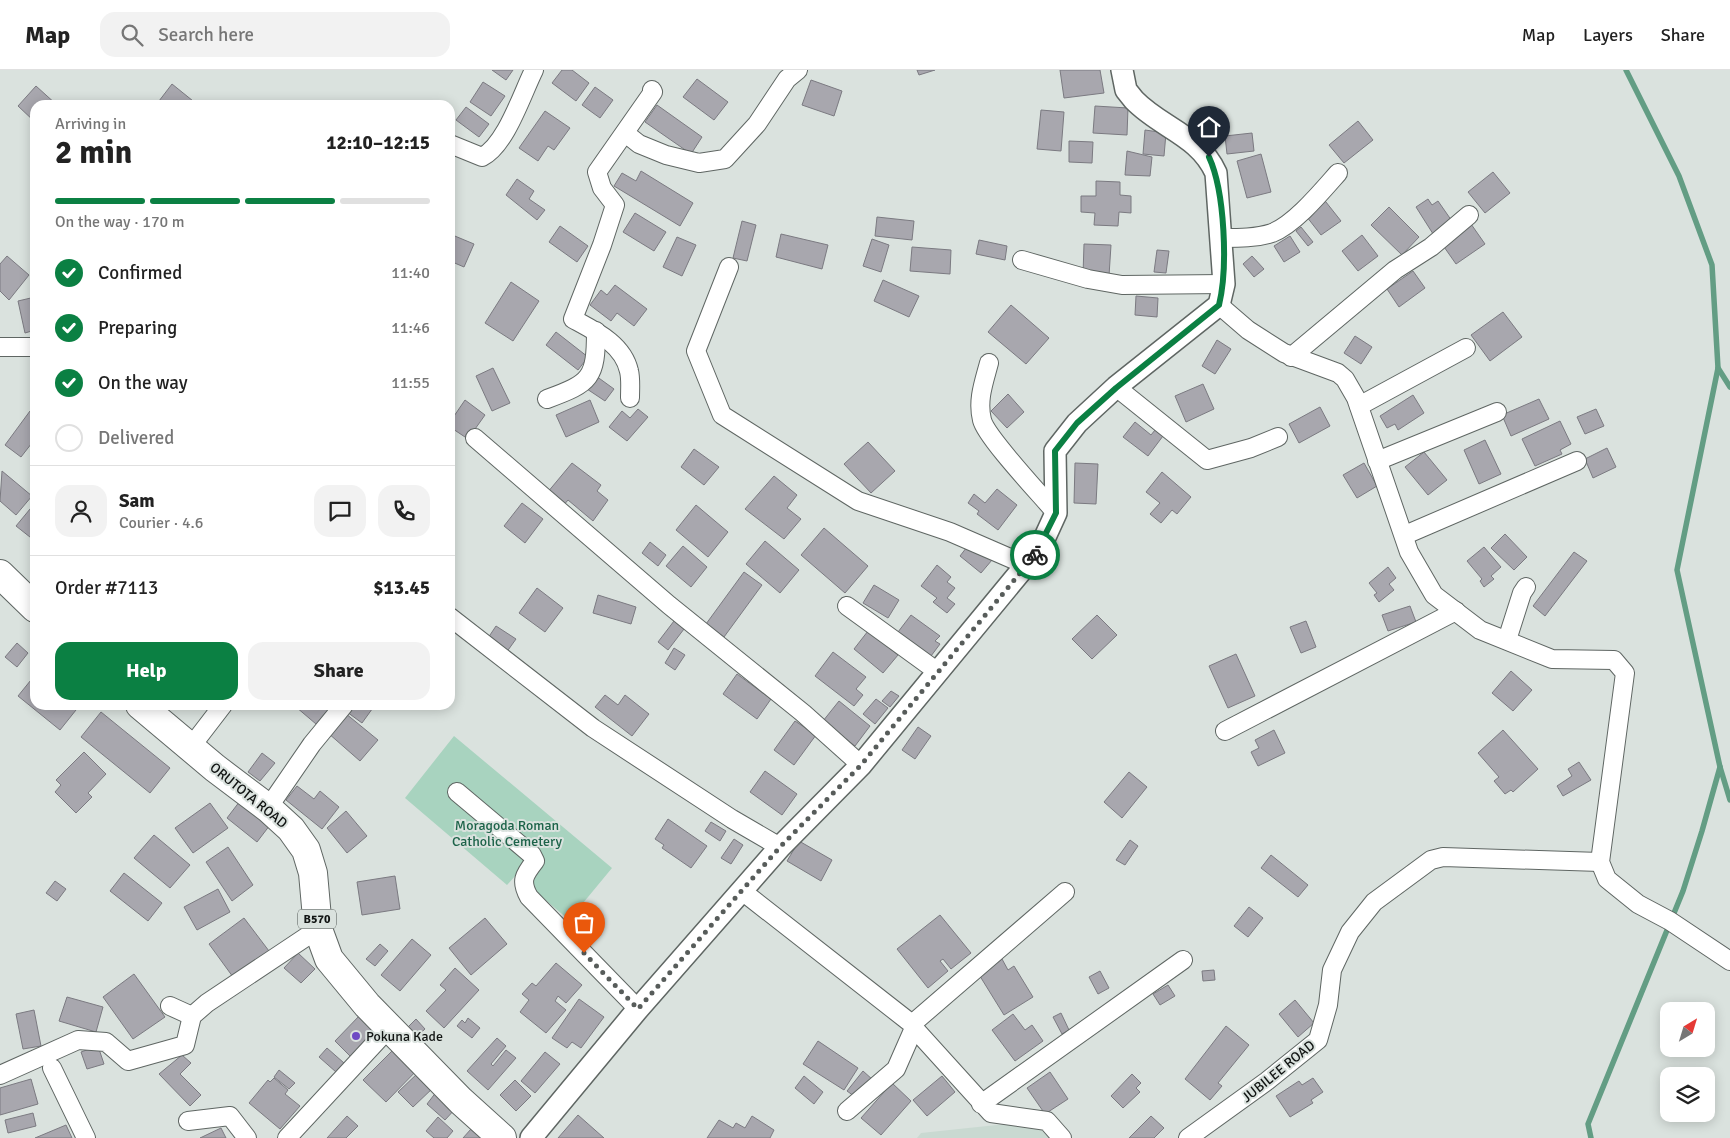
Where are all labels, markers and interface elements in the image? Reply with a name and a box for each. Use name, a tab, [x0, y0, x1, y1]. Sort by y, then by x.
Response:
search box	[100, 12, 450, 57]
text: Map	[25, 20, 70, 50]
icon: search	[118, 21, 146, 49]
text: Search here	[158, 23, 254, 47]
text: Map	[1522, 24, 1555, 46]
text: Layers	[1583, 24, 1633, 46]
text: Share	[1661, 24, 1705, 46]
pin	[1188, 106, 1230, 157]
icon: home	[1195, 113, 1223, 141]
text: Arriving in	[55, 114, 126, 134]
text: 12:10–12:15	[326, 131, 430, 155]
text: 2 min	[55, 133, 132, 172]
text: On the way · 170 m	[55, 212, 185, 232]
icon: check	[55, 259, 83, 287]
text: Confirmed	[98, 261, 182, 285]
text: 11:40	[391, 263, 430, 283]
icon: check	[55, 314, 83, 342]
text: Preparing	[98, 316, 177, 340]
text: 11:46	[391, 318, 430, 338]
icon: check	[55, 369, 83, 397]
text: On the way	[98, 371, 188, 395]
text: 11:55	[391, 373, 430, 393]
text: Delivered	[98, 426, 174, 450]
button: person	[55, 485, 107, 537]
button: chat	[314, 485, 366, 537]
button: phone	[378, 485, 430, 537]
text: Sam	[119, 489, 155, 513]
text: Courier · 4.6	[119, 513, 203, 533]
courier	[1010, 530, 1060, 580]
icon: bike	[1021, 541, 1049, 569]
text: Order #7113	[55, 576, 158, 600]
text: $13.45	[373, 576, 430, 600]
button: Help	[55, 642, 238, 700]
button: Share	[248, 642, 430, 700]
street label: ORUTOTA ROAD	[207, 759, 291, 832]
park label: Moragoda Roman Catholic Cemetery	[452, 817, 562, 850]
pin	[563, 902, 605, 953]
icon: bag	[570, 909, 598, 937]
road number: B570	[298, 910, 336, 929]
north arrow	[1660, 1002, 1715, 1058]
map controls	[1660, 1002, 1715, 1122]
place label: Pokuna Kade	[366, 1028, 443, 1045]
marker: Pokuna Kade	[350, 1030, 362, 1042]
street label: JUBILEE ROAD	[1238, 1037, 1318, 1106]
button: layers	[1660, 1067, 1715, 1122]

